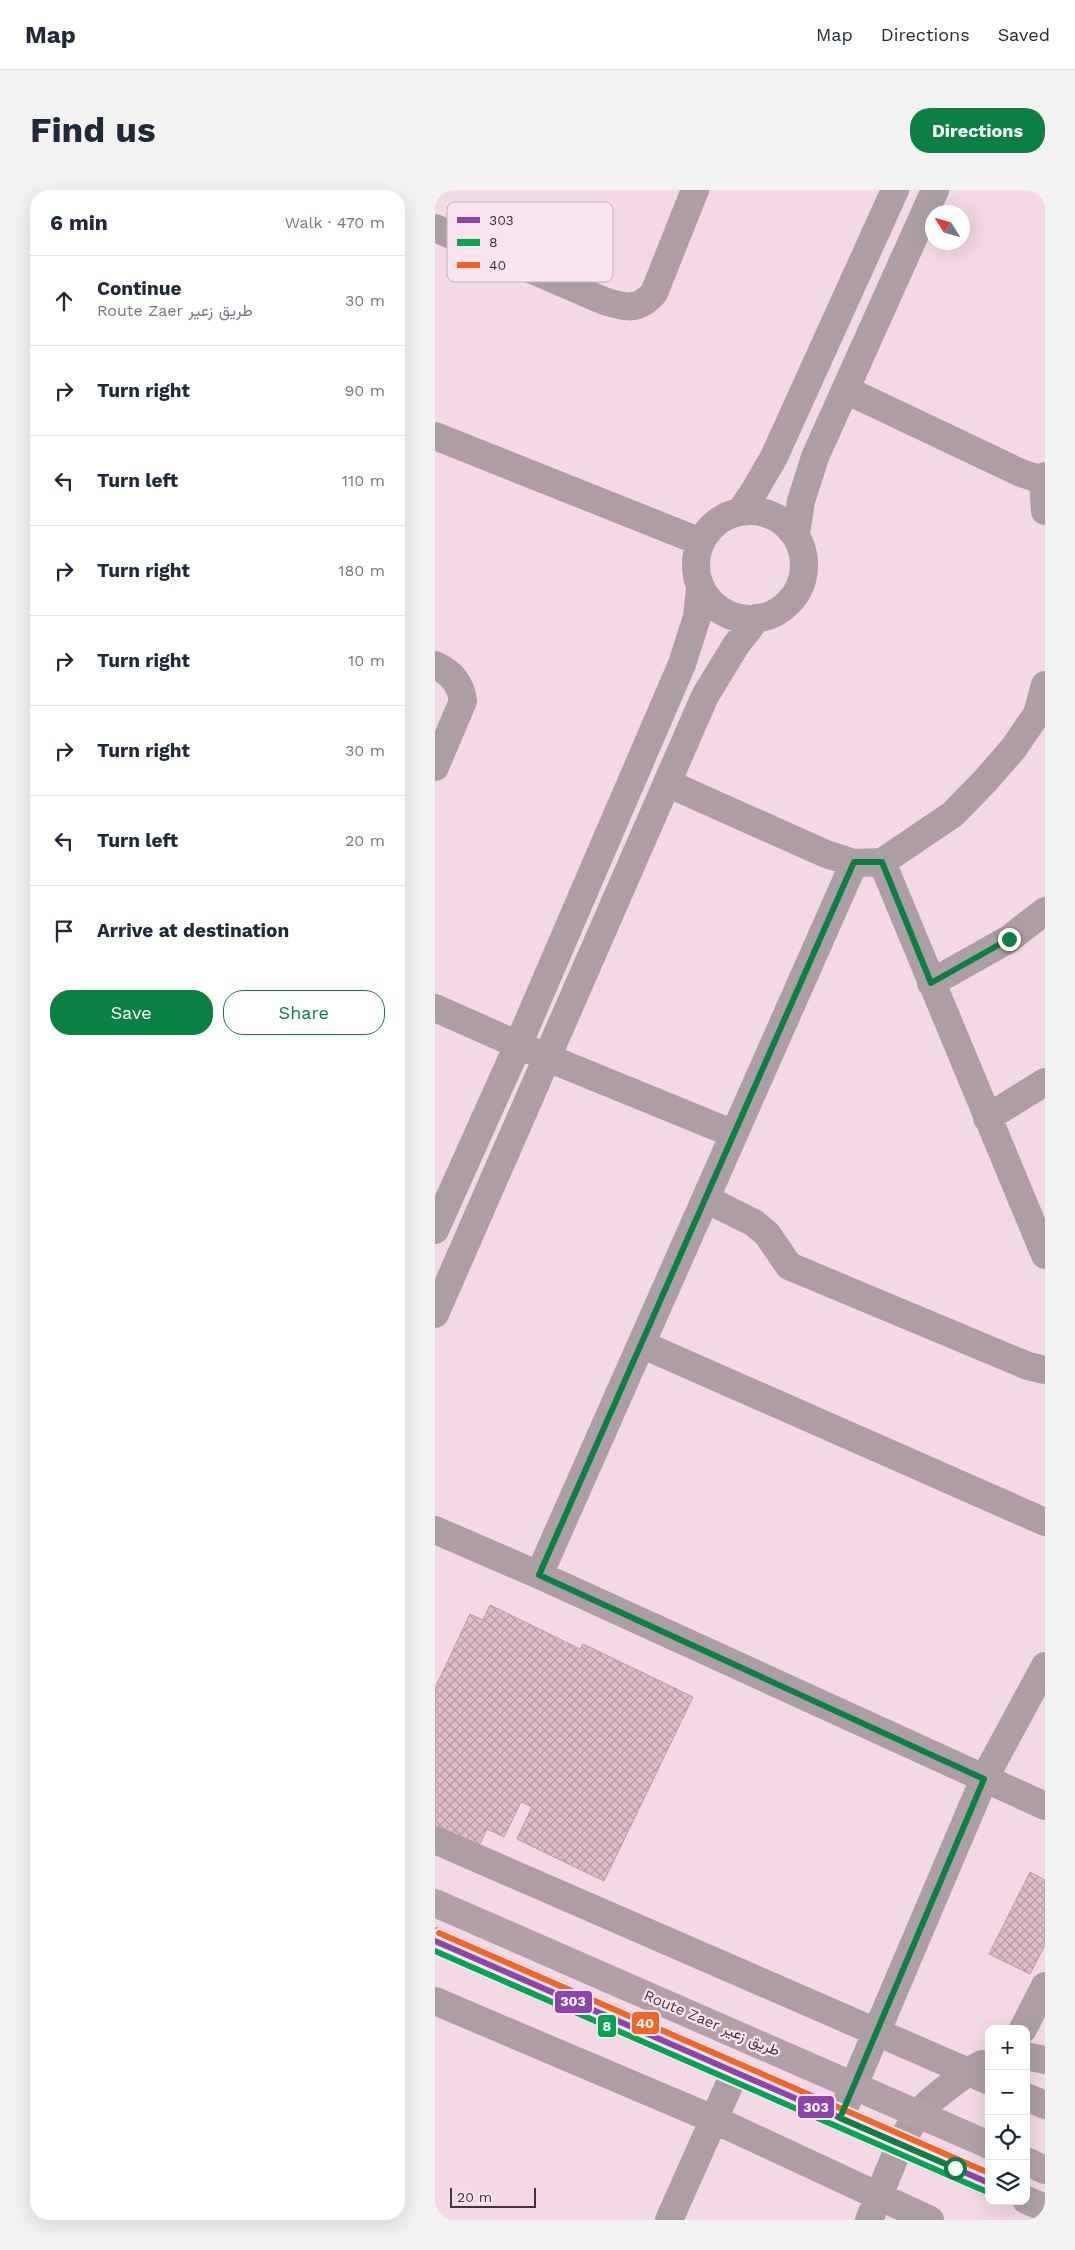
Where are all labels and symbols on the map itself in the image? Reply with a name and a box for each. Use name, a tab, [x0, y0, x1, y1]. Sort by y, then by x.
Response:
legend	[447, 202, 613, 282]
north arrow	[925, 205, 970, 250]
text: 303	[489, 212, 514, 228]
text: 8	[489, 234, 498, 250]
text: 40	[489, 257, 506, 273]
route end	[998, 928, 1021, 951]
street label: Route Zaer طريق زعير	[641, 1986, 783, 2061]
line badge: 303	[554, 1990, 593, 2014]
text: 303	[560, 1993, 586, 2009]
line badge: 40	[631, 2011, 660, 2035]
line badge: 8	[597, 2014, 617, 2038]
text: 40	[636, 2015, 654, 2031]
text: 8	[603, 2018, 612, 2034]
line badge: 303	[797, 2095, 835, 2119]
text: 303	[803, 2099, 829, 2115]
route start	[944, 2157, 967, 2180]
scale bar	[450, 2185, 536, 2208]

